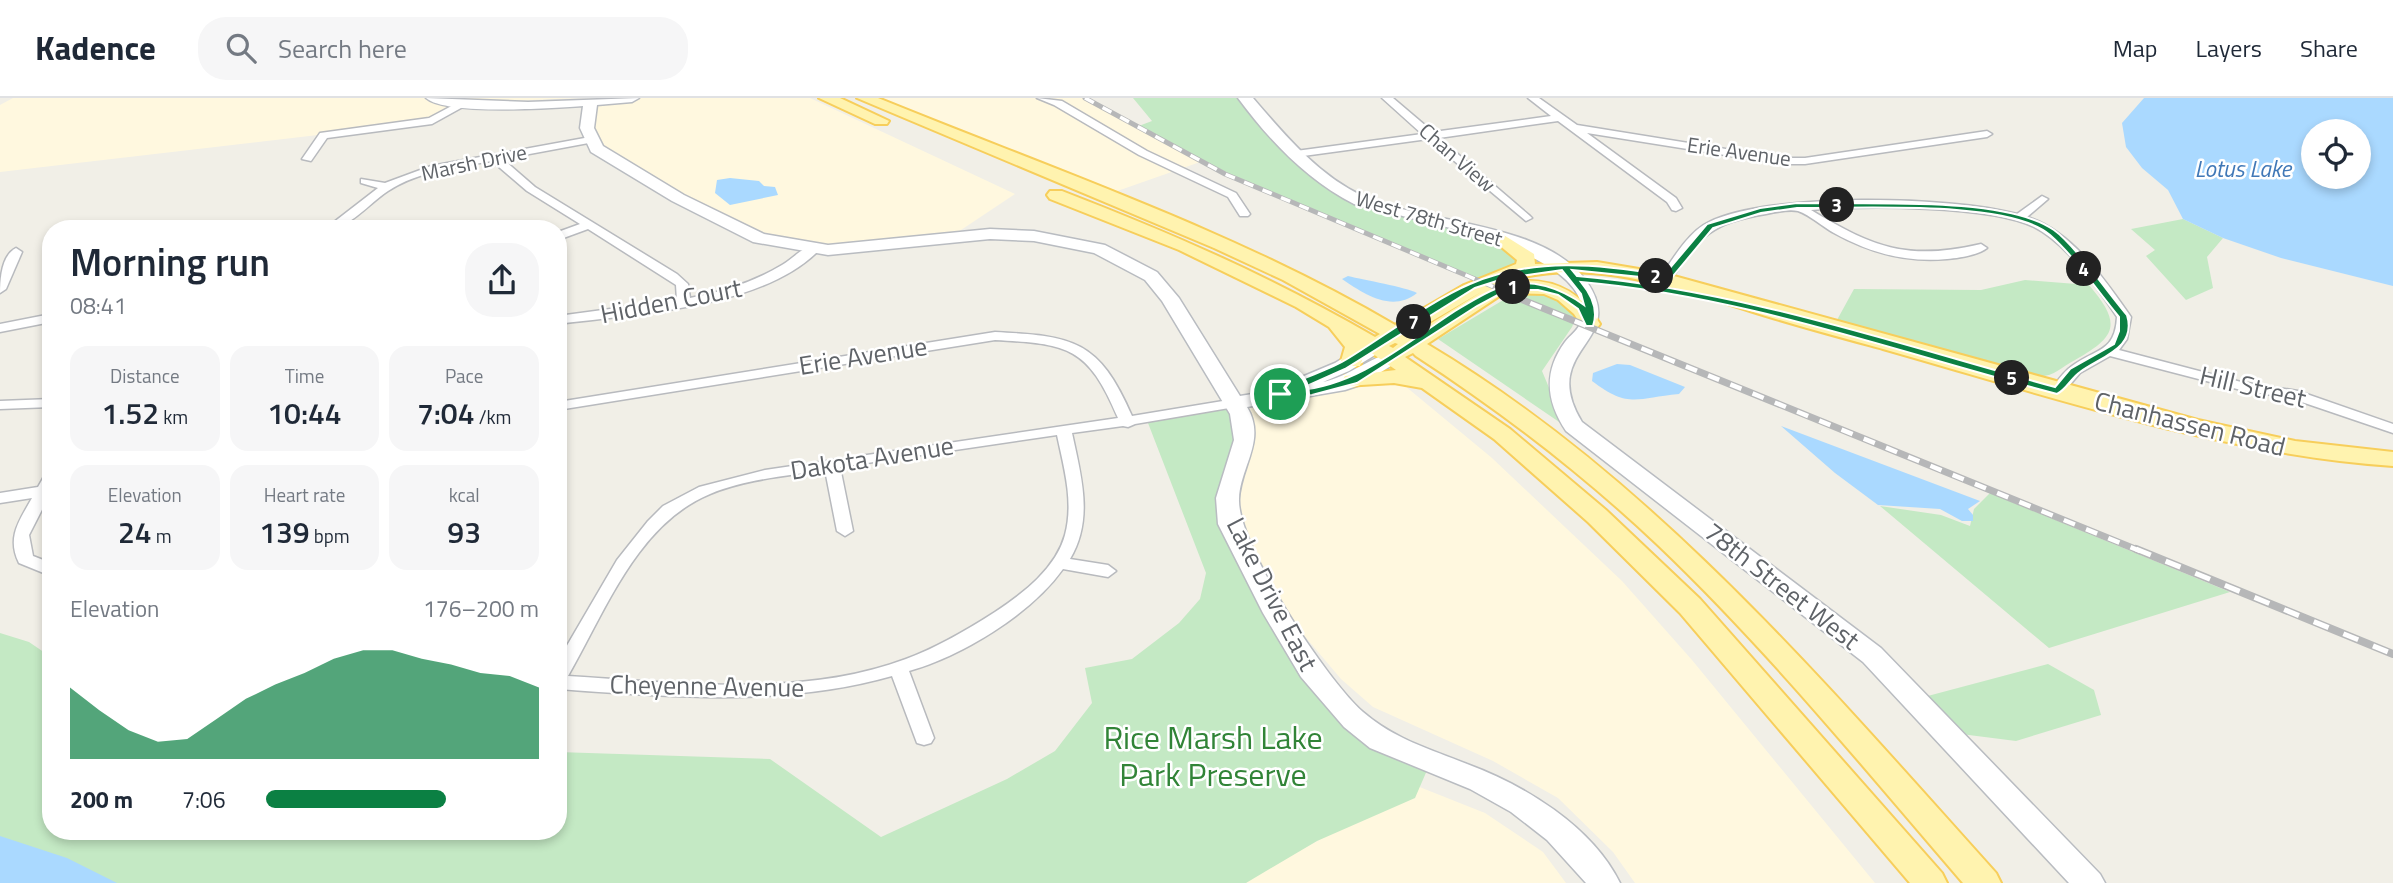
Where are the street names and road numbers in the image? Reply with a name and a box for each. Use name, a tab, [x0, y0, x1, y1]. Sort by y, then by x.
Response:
street label: Chan View	[1412, 115, 1503, 200]
street label: Erie Avenue	[1685, 128, 1793, 174]
street label: Marsh Drive	[418, 135, 529, 189]
street label: West 78th Street	[1352, 182, 1507, 254]
street label: Hidden Court	[597, 268, 745, 333]
street label: Erie Avenue	[796, 326, 930, 385]
street label: Hill Street	[2196, 355, 2310, 418]
street label: Chanhassen Road	[2091, 381, 2290, 466]
street label: Dakota Avenue	[788, 425, 956, 490]
street label: Lake Drive East	[1217, 510, 1328, 677]
street label: 78th Street West	[1696, 513, 1868, 659]
street label: Cheyenne Avenue	[609, 664, 805, 707]

